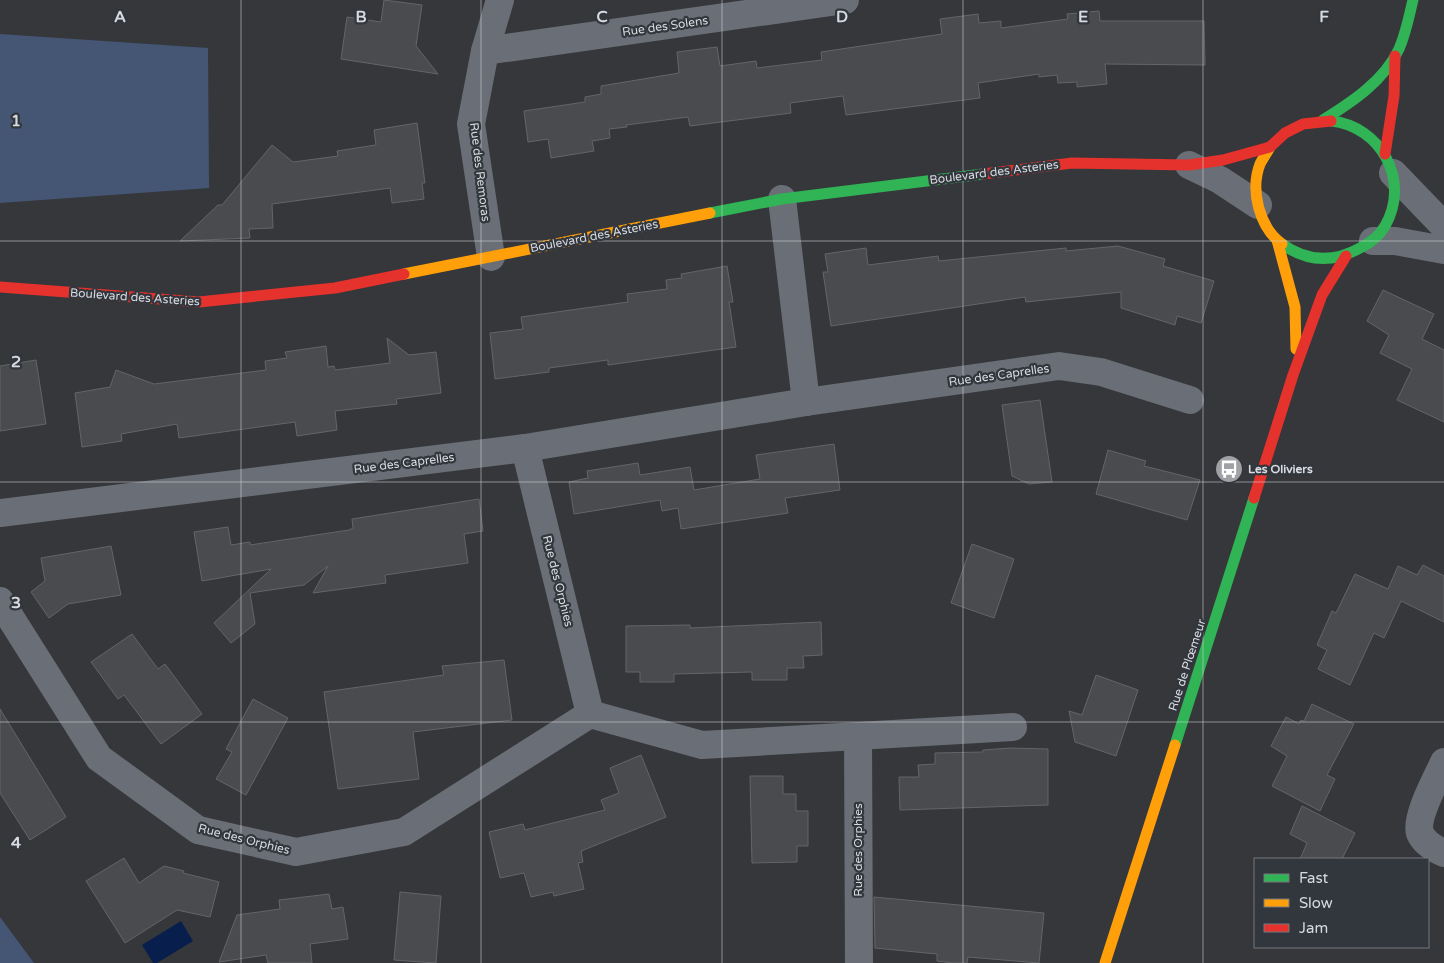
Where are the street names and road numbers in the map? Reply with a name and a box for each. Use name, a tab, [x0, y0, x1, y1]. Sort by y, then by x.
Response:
street label: Rue des Solens	[621, 13, 709, 39]
street label: Rue des Remoras	[467, 122, 493, 223]
street label: Boulevard des Asteries	[929, 157, 1060, 187]
street label: Boulevard des Asteries	[529, 217, 659, 255]
street label: Boulevard des Asteries	[70, 285, 201, 309]
street label: Rue des Caprelles	[948, 361, 1050, 389]
street label: Rue des Caprelles	[353, 450, 455, 476]
street label: Rue des Orphies	[540, 534, 576, 628]
street label: Rue de Plœmeur	[1166, 617, 1209, 713]
street label: Rue des Orphies	[851, 803, 865, 897]
street label: Rue des Orphies	[197, 821, 291, 857]

